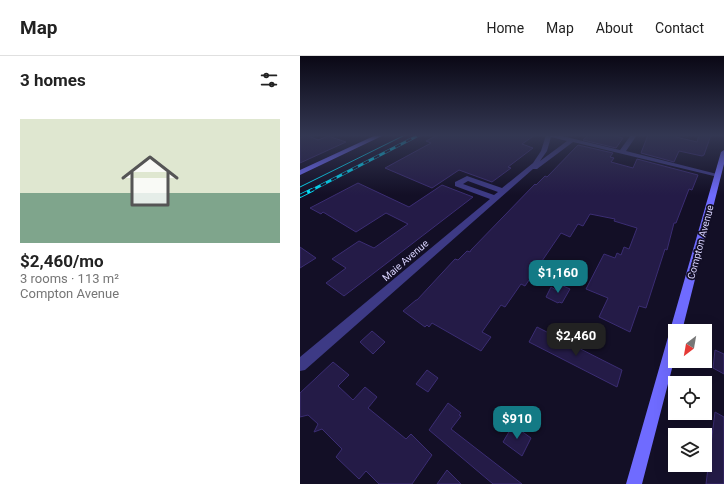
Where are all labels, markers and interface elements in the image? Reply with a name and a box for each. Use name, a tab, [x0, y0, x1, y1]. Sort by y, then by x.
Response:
text: Map	[20, 16, 58, 39]
text: Home	[486, 20, 524, 36]
text: Map	[546, 20, 574, 36]
text: About	[596, 20, 633, 36]
text: Contact	[655, 20, 704, 36]
icon: filters	[258, 69, 280, 91]
text: 3 homes	[20, 70, 86, 90]
icon: home	[114, 145, 186, 217]
street label: Compton Avenue	[685, 204, 716, 280]
street label: Maie Avenue	[380, 237, 430, 283]
text: $2,460/mo	[20, 251, 104, 271]
pin: $1,160	[525, 260, 591, 294]
text: $1,160	[538, 265, 578, 280]
text: 3 rooms · 113 m²	[20, 271, 119, 286]
text: Compton Avenue	[20, 286, 119, 301]
pin: $2,460	[543, 323, 609, 357]
north arrow	[668, 324, 712, 368]
map controls	[668, 324, 712, 472]
text: $2,460	[556, 328, 596, 343]
button: locate	[668, 376, 712, 420]
pin: $910	[493, 406, 541, 440]
text: $910	[502, 411, 532, 426]
button: layers	[668, 428, 712, 472]

